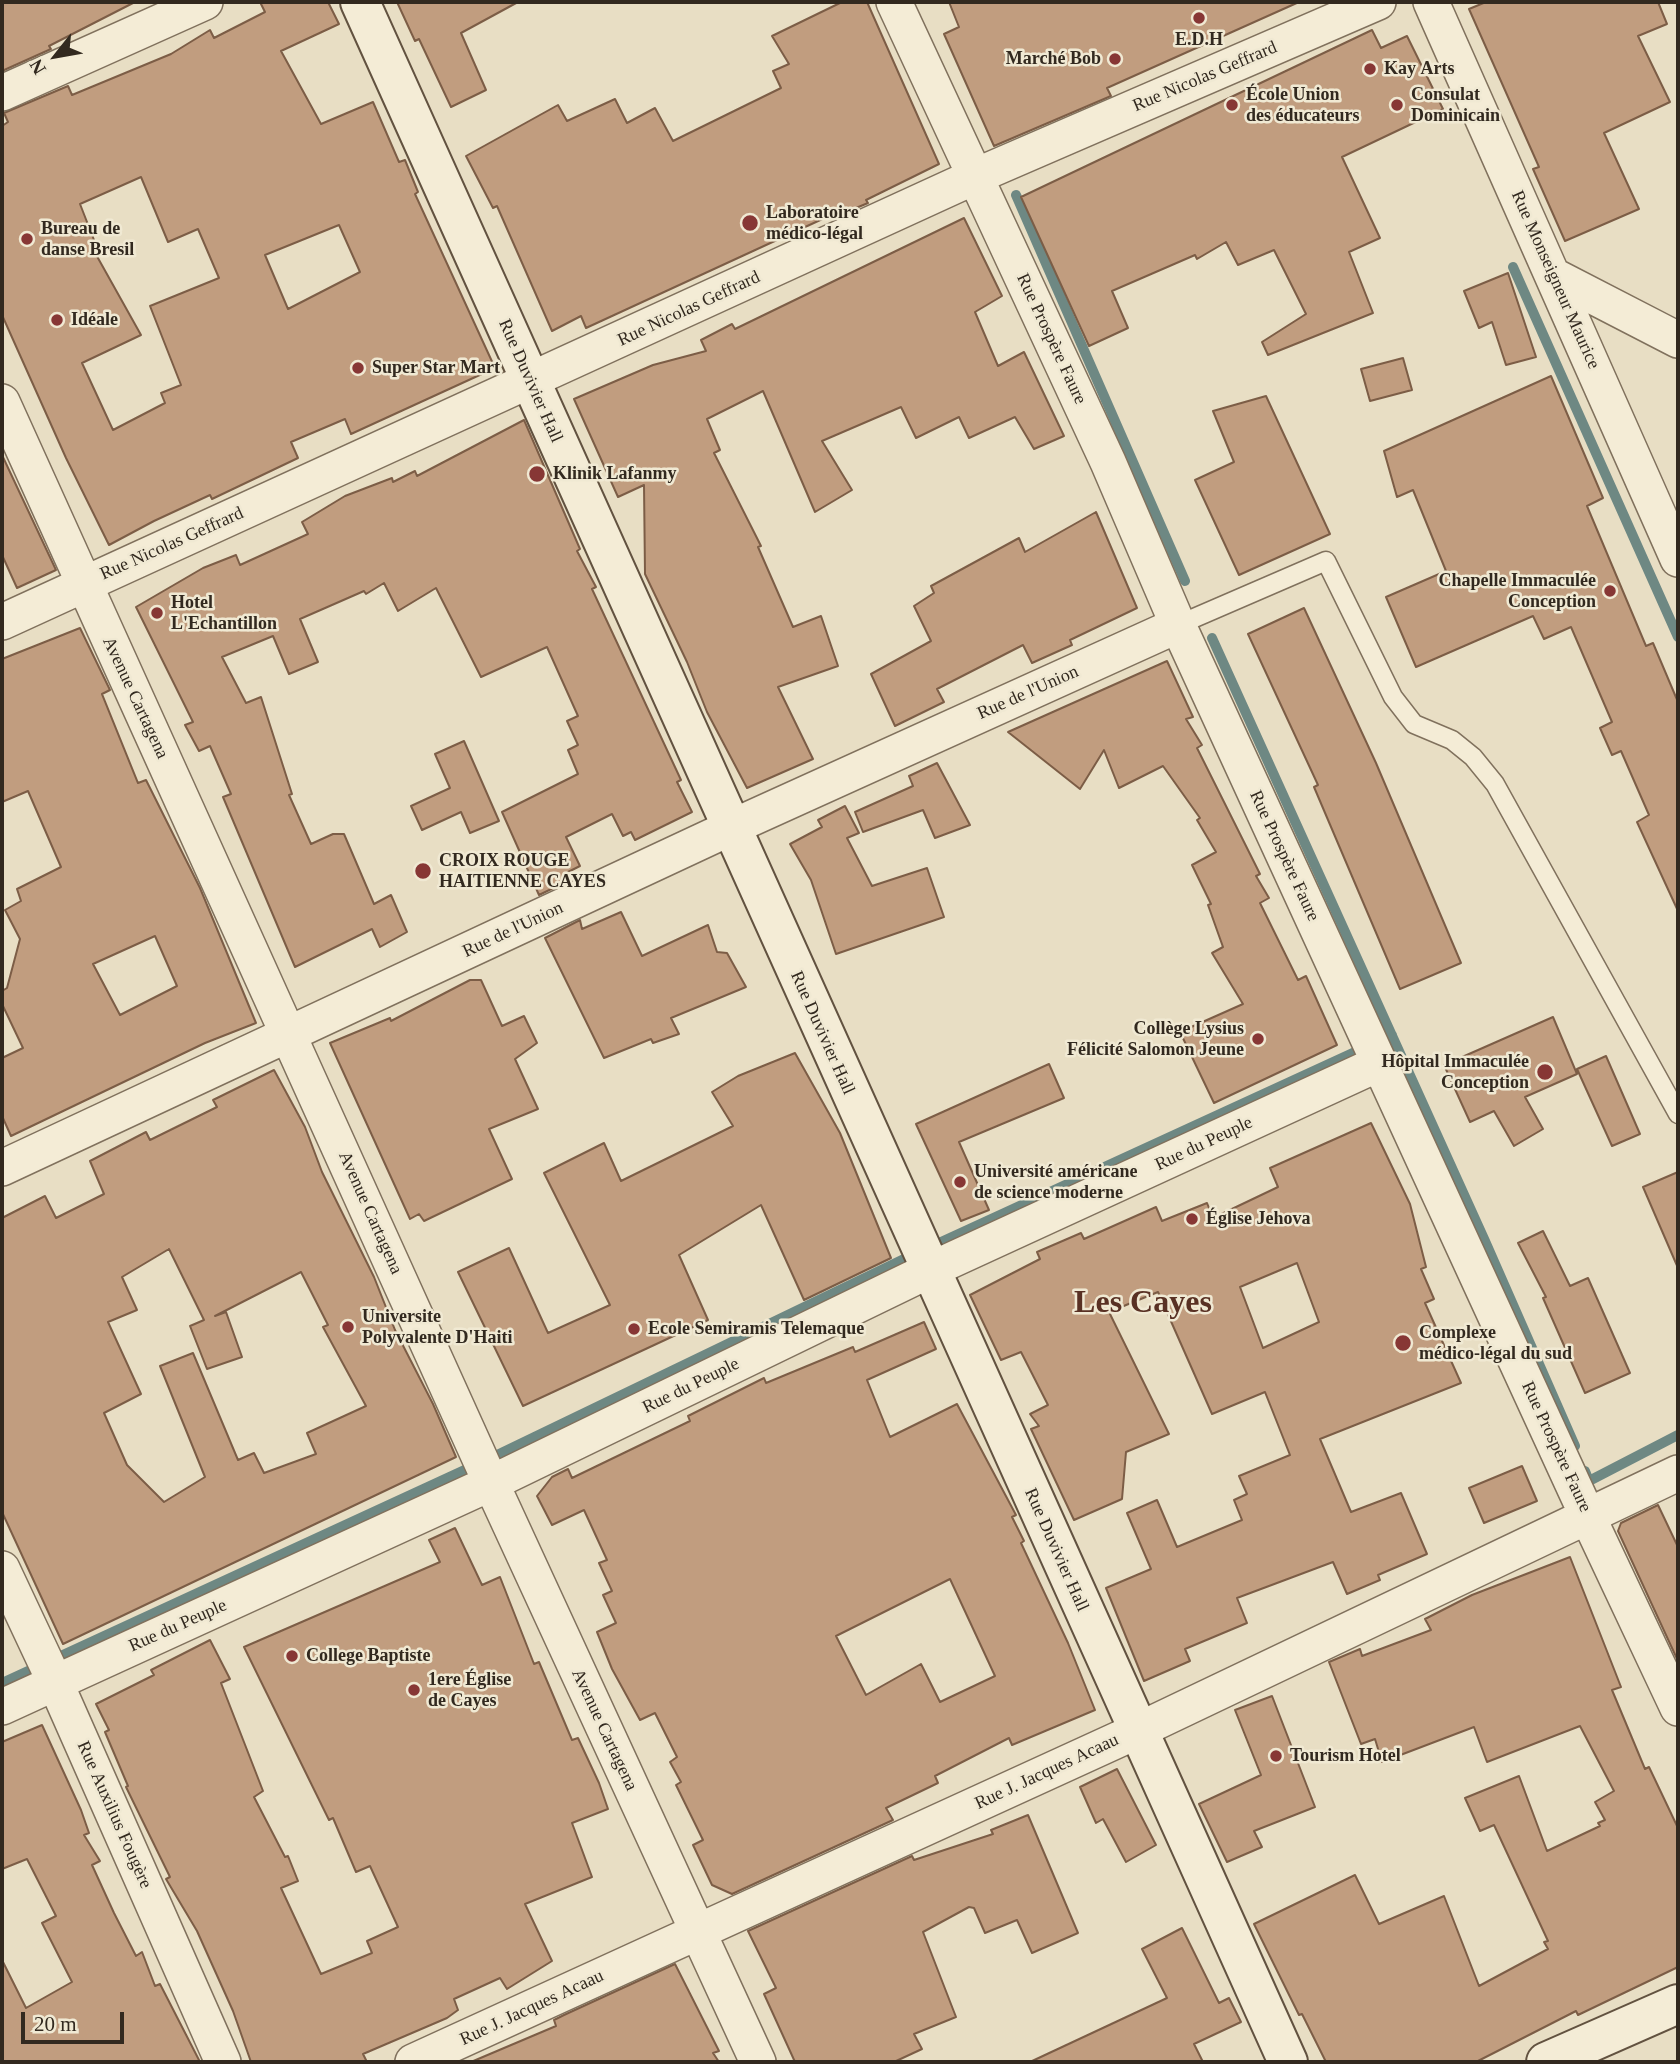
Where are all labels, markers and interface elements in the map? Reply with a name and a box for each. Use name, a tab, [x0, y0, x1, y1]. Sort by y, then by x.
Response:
marker: E.D.H	[1191, 10, 1207, 26]
north arrow	[21, 21, 91, 91]
place label: E.D.H	[1175, 29, 1223, 51]
street label: Rue Nicolas Geffrard	[1130, 37, 1280, 117]
place label: Marché Bob	[1006, 48, 1101, 70]
marker: Marché Bob	[1107, 51, 1123, 67]
text: N	[25, 56, 50, 78]
place label: Kay Arts	[1384, 58, 1454, 80]
marker: Kay Arts	[1362, 61, 1378, 77]
place label: École Union des éducateurs	[1246, 84, 1359, 126]
place label: Consulat Dominicain	[1411, 84, 1500, 126]
marker: École Union des éducateurs	[1224, 97, 1240, 113]
marker: Consulat Dominicain	[1389, 97, 1405, 113]
street label: Rue Monseigneur Maurice	[1506, 187, 1604, 373]
place label: Laboratoire médico-légal	[766, 202, 863, 244]
marker: Laboratoire médico-légal	[740, 213, 760, 233]
place label: Bureau de danse Bresil	[41, 218, 134, 260]
marker: Bureau de danse Bresil	[19, 231, 35, 247]
street label: Rue Nicolas Geffrard	[614, 267, 764, 351]
street label: Rue Prospère Faure	[1011, 270, 1091, 408]
place label: Idéale	[71, 309, 118, 331]
marker: Idéale	[49, 312, 65, 328]
street label: Rue Duvivier Hall	[493, 316, 567, 446]
place label: Super Star Mart	[372, 357, 500, 379]
marker: Super Star Mart	[350, 360, 366, 376]
place label: Klinik Lafanmy	[553, 463, 677, 485]
marker: Klinik Lafanmy	[527, 464, 547, 484]
street label: Rue Nicolas Geffrard	[97, 503, 247, 585]
place label: Chapelle Immaculée Conception	[1439, 570, 1596, 612]
marker: Chapelle Immaculée Conception	[1602, 583, 1618, 599]
place label: Hotel L'Echantillon	[171, 592, 277, 634]
marker: Hotel L'Echantillon	[149, 605, 165, 621]
street label: Avenue Cartagena	[97, 634, 173, 762]
street label: Rue de l'Union	[974, 661, 1082, 725]
street label: Rue Prospère Faure	[1244, 787, 1324, 925]
place label: CROIX ROUGE HAITIENNE CAYES	[439, 850, 606, 892]
marker: CROIX ROUGE HAITIENNE CAYES	[413, 861, 433, 881]
street label: Rue de l'Union	[459, 897, 567, 963]
street label: Rue Duvivier Hall	[785, 968, 859, 1098]
place label: Collège Lysius Félicité Salomon Jeune	[1067, 1018, 1244, 1060]
marker: Collège Lysius Félicité Salomon Jeune	[1250, 1031, 1266, 1047]
place label: Hôpital Immaculée Conception	[1382, 1051, 1529, 1094]
marker: Hôpital Immaculée Conception	[1535, 1062, 1555, 1082]
street label: Rue du Peuple	[1152, 1112, 1256, 1176]
street label: Avenue Cartagena	[333, 1148, 407, 1278]
place label: Université américane de science moderne	[974, 1161, 1137, 1204]
marker: Université américane de science moderne	[952, 1174, 968, 1190]
place label: Église Jehova	[1206, 1208, 1311, 1230]
marker: Église Jehova	[1184, 1211, 1200, 1227]
district label: Les Cayes	[1074, 1285, 1212, 1323]
place label: Universite Polyvalente D'Haiti	[362, 1306, 512, 1348]
place label: Ecole Semiramis Telemaque	[648, 1318, 864, 1340]
marker: Universite Polyvalente D'Haiti	[340, 1319, 356, 1335]
marker: Ecole Semiramis Telemaque	[626, 1321, 642, 1337]
place label: Complexe médico-légal du sud	[1419, 1322, 1572, 1364]
marker: Complexe médico-légal du sud	[1393, 1333, 1413, 1353]
street label: Rue du Peuple	[639, 1353, 743, 1419]
street label: Rue Prospère Faure	[1516, 1378, 1596, 1516]
street label: Rue Duvivier Hall	[1019, 1485, 1093, 1615]
street label: Rue du Peuple	[126, 1595, 230, 1657]
place label: College Baptiste	[306, 1645, 430, 1667]
marker: College Baptiste	[284, 1648, 300, 1664]
street label: Avenue Cartagena	[566, 1666, 642, 1794]
place label: 1ere Église de Cayes	[428, 1669, 511, 1712]
marker: 1ere Église de Cayes	[406, 1682, 422, 1698]
street label: Rue J. Jacques Acaau	[972, 1729, 1122, 1815]
street label: Rue Auxilius Fougère	[72, 1738, 156, 1892]
place label: Tourism Hotel	[1290, 1745, 1401, 1767]
marker: Tourism Hotel	[1268, 1748, 1284, 1764]
street label: Rue J. Jacques Acaau	[457, 1965, 607, 2051]
scale bar	[24, 1997, 128, 2041]
text: 20 m	[34, 2012, 77, 2036]

